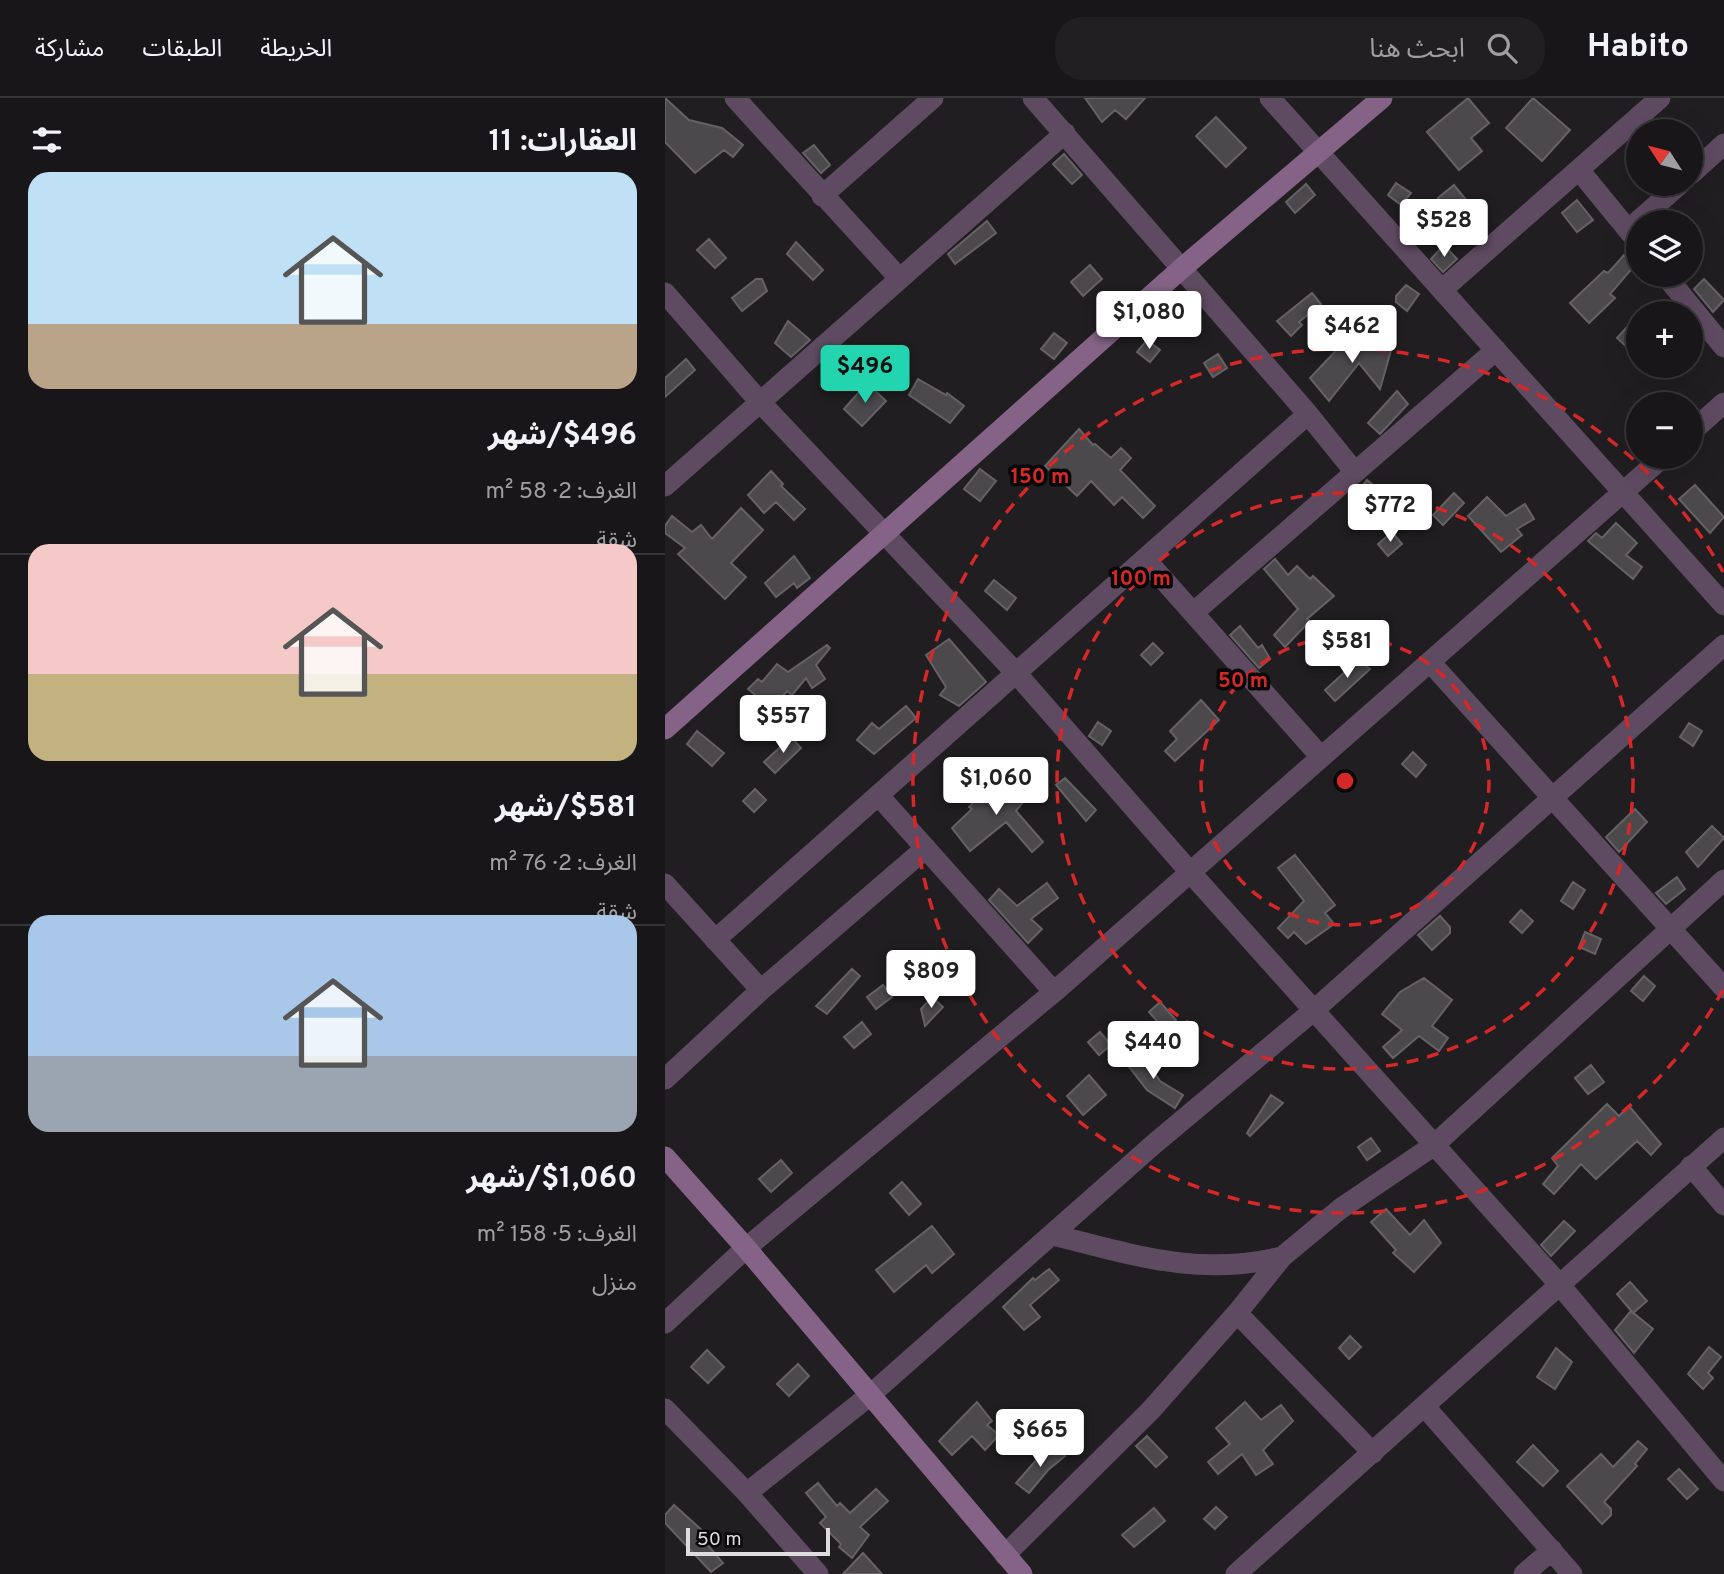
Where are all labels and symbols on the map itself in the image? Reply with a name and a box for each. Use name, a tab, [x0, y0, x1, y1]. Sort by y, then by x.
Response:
north arrow	[1626, 119, 1703, 196]
pin: $528	[1403, 200, 1485, 259]
pin: $1,080	[1092, 292, 1206, 351]
pin: $462	[1311, 306, 1393, 365]
pin: $496	[824, 345, 906, 405]
text: 150 m	[1011, 464, 1069, 491]
pin: $772	[1349, 484, 1431, 544]
text: 100 m	[1111, 566, 1171, 593]
pin: $581	[1306, 620, 1388, 680]
text: 50 m	[1218, 668, 1268, 695]
pin: $557	[742, 696, 824, 755]
pin: $1,060	[939, 758, 1053, 817]
centre of rings	[1333, 769, 1357, 793]
pin: $809	[890, 950, 972, 1010]
pin: $440	[1112, 1021, 1194, 1081]
pin: $665	[999, 1410, 1081, 1469]
scale bar	[686, 1525, 829, 1557]

